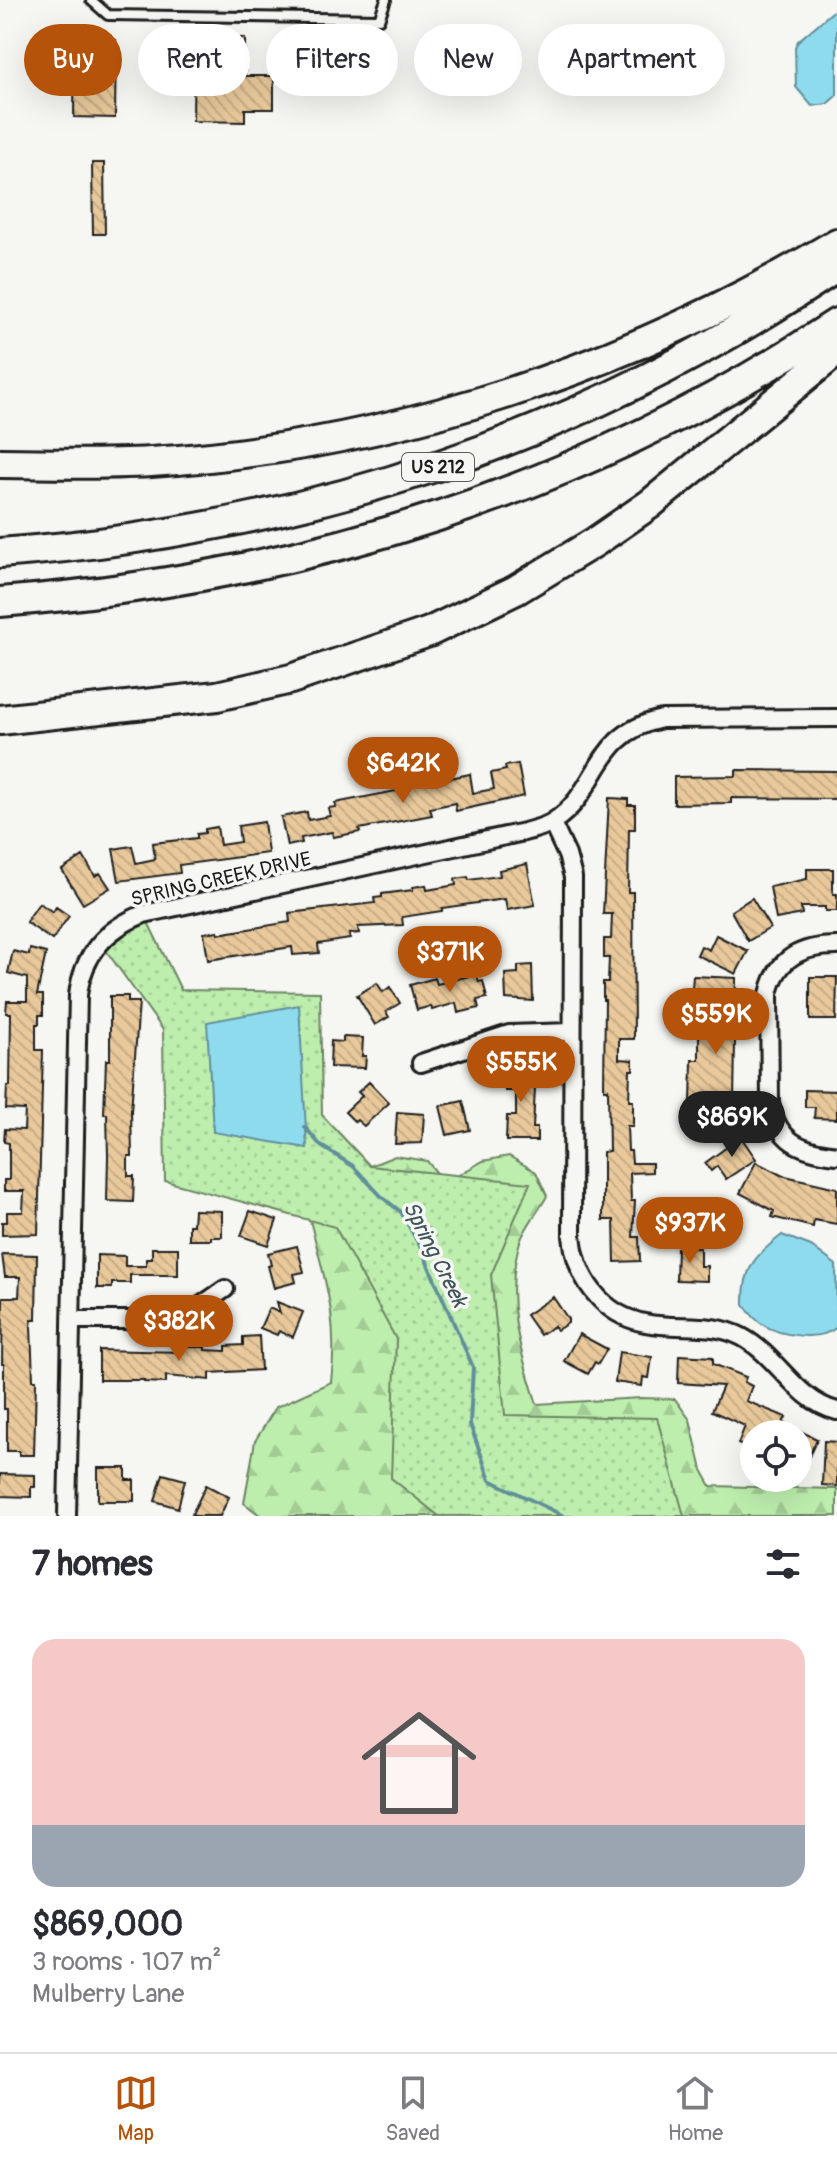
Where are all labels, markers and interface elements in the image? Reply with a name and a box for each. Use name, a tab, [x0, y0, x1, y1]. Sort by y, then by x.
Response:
chip: Buy	[24, 24, 122, 96]
chip: Rent	[138, 24, 250, 96]
chip: Filters	[266, 24, 398, 96]
chip: New	[414, 24, 522, 96]
chip: Apartment	[538, 24, 725, 96]
road number: US 212	[402, 453, 474, 481]
pin: $642K	[347, 737, 459, 805]
text: $642K	[366, 747, 440, 779]
street label: SPRING CREEK DRIVE	[128, 846, 314, 912]
pin: $371K	[394, 926, 506, 994]
text: $371K	[416, 936, 484, 968]
pin: $559K	[660, 988, 772, 1056]
text: $559K	[680, 998, 752, 1030]
pin: $555K	[465, 1036, 577, 1104]
text: $555K	[485, 1046, 557, 1078]
pin: $869K	[676, 1091, 788, 1159]
text: $869K	[696, 1101, 768, 1133]
water label: Spring Creek	[396, 1196, 474, 1313]
pin: $937K	[634, 1197, 746, 1265]
text: $937K	[654, 1207, 726, 1239]
pin: $382K	[123, 1295, 235, 1363]
text: $382K	[143, 1305, 215, 1337]
map controls	[740, 1420, 812, 1492]
button: locate	[740, 1420, 812, 1492]
icon: filters	[761, 1542, 805, 1586]
text: 7 homes	[32, 1543, 153, 1586]
icon: home	[347, 1691, 491, 1835]
text: $869,000	[32, 1903, 183, 1946]
text: 3 rooms · 107 m²	[32, 1946, 221, 1978]
text: Mulberry Lane	[32, 1978, 184, 2010]
tab: Map	[114, 2071, 158, 2147]
tab: Saved	[385, 2071, 440, 2147]
tab: Home	[668, 2071, 723, 2147]

